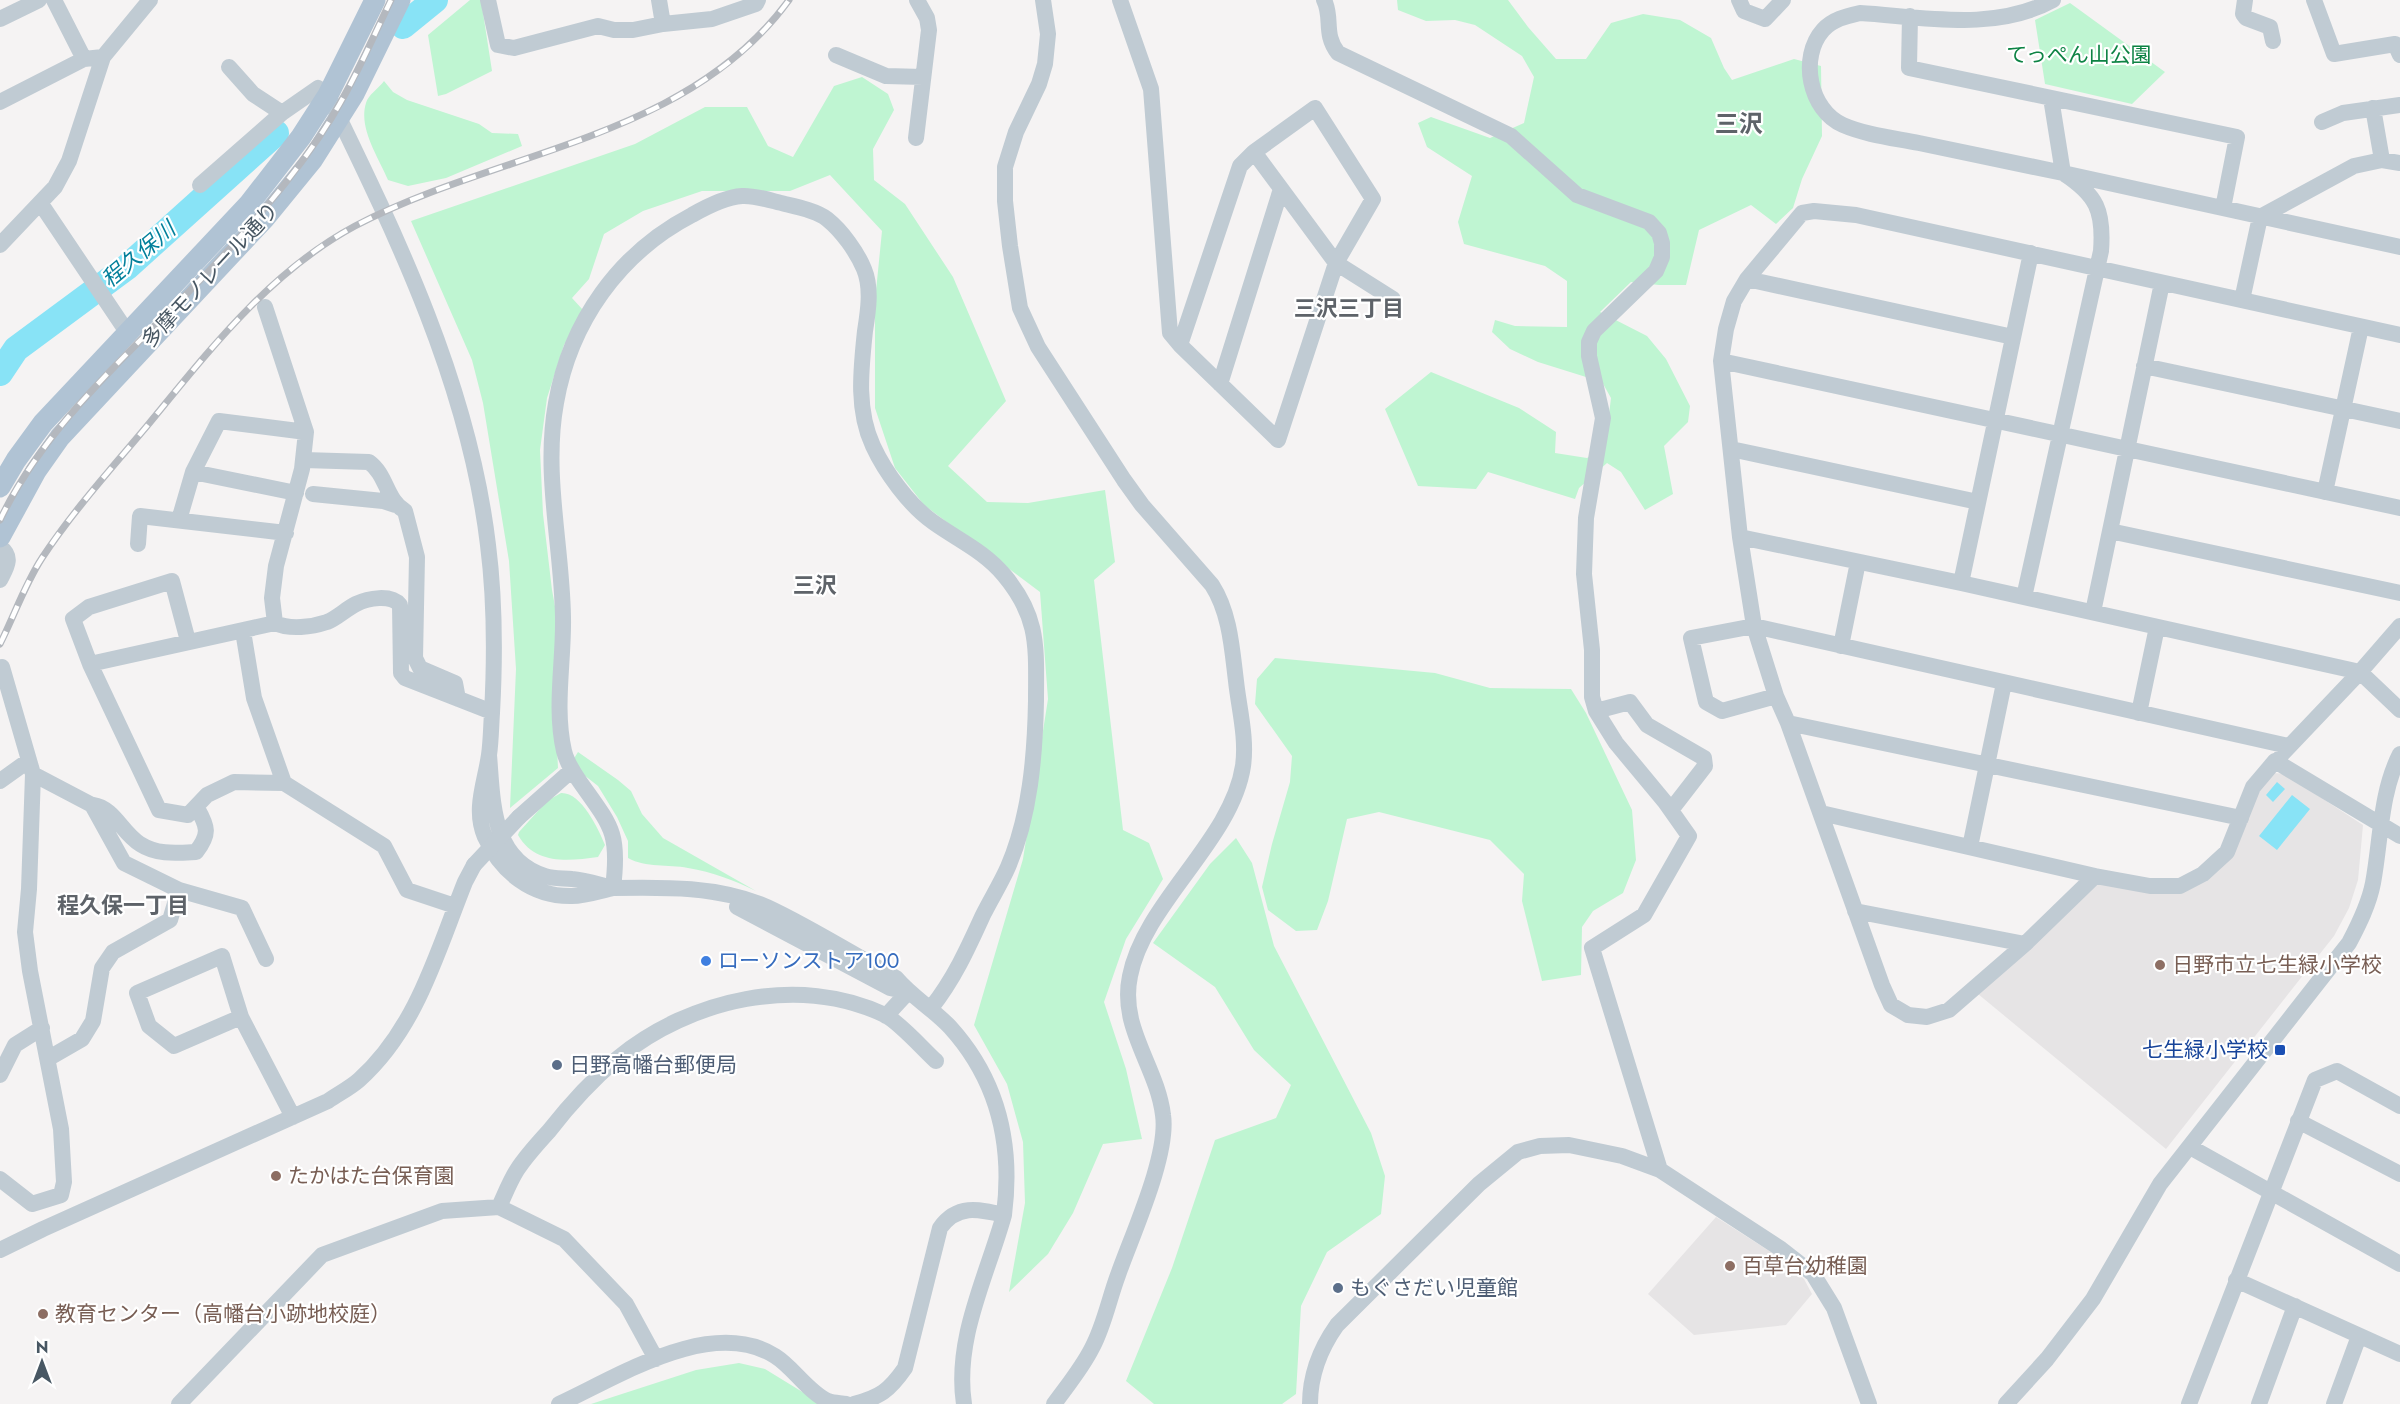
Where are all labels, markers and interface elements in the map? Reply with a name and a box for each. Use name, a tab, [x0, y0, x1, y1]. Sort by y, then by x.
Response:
park label: てっぺん山公園	[2006, 40, 2152, 70]
district label: 三沢	[1715, 106, 1763, 141]
street label: 多摩モノレール通り	[135, 196, 285, 354]
water label: 程久保川	[94, 212, 184, 295]
district label: 三沢三丁目	[1294, 292, 1404, 324]
district label: 三沢	[793, 569, 837, 601]
district label: 程久保一丁目	[57, 889, 189, 921]
place label: ローソンストア100	[718, 946, 899, 976]
place label: 日野市立七生緑小学校	[2172, 950, 2382, 980]
marker: ローソンストア100	[699, 954, 713, 968]
marker: 日野市立七生緑小学校	[2153, 958, 2167, 972]
place label: 七生緑小学校	[2142, 1035, 2268, 1065]
marker: 七生緑小学校	[2273, 1043, 2287, 1057]
place label: 日野高幡台郵便局	[569, 1050, 737, 1080]
marker: 日野高幡台郵便局	[550, 1058, 564, 1072]
place label: たかはた台保育園	[288, 1161, 455, 1191]
marker: たかはた台保育園	[269, 1169, 283, 1183]
place label: 百草台幼稚園	[1742, 1251, 1868, 1281]
marker: 百草台幼稚園	[1723, 1259, 1737, 1273]
place label: もぐさだい児童館	[1350, 1273, 1518, 1303]
marker: もぐさだい児童館	[1331, 1281, 1345, 1295]
place label: 教育センター（高幡台小跡地校庭）	[55, 1299, 391, 1329]
marker: 教育センター（高幡台小跡地校庭）	[36, 1307, 50, 1321]
north arrow	[12, 1332, 72, 1392]
text: N	[36, 1336, 48, 1359]

